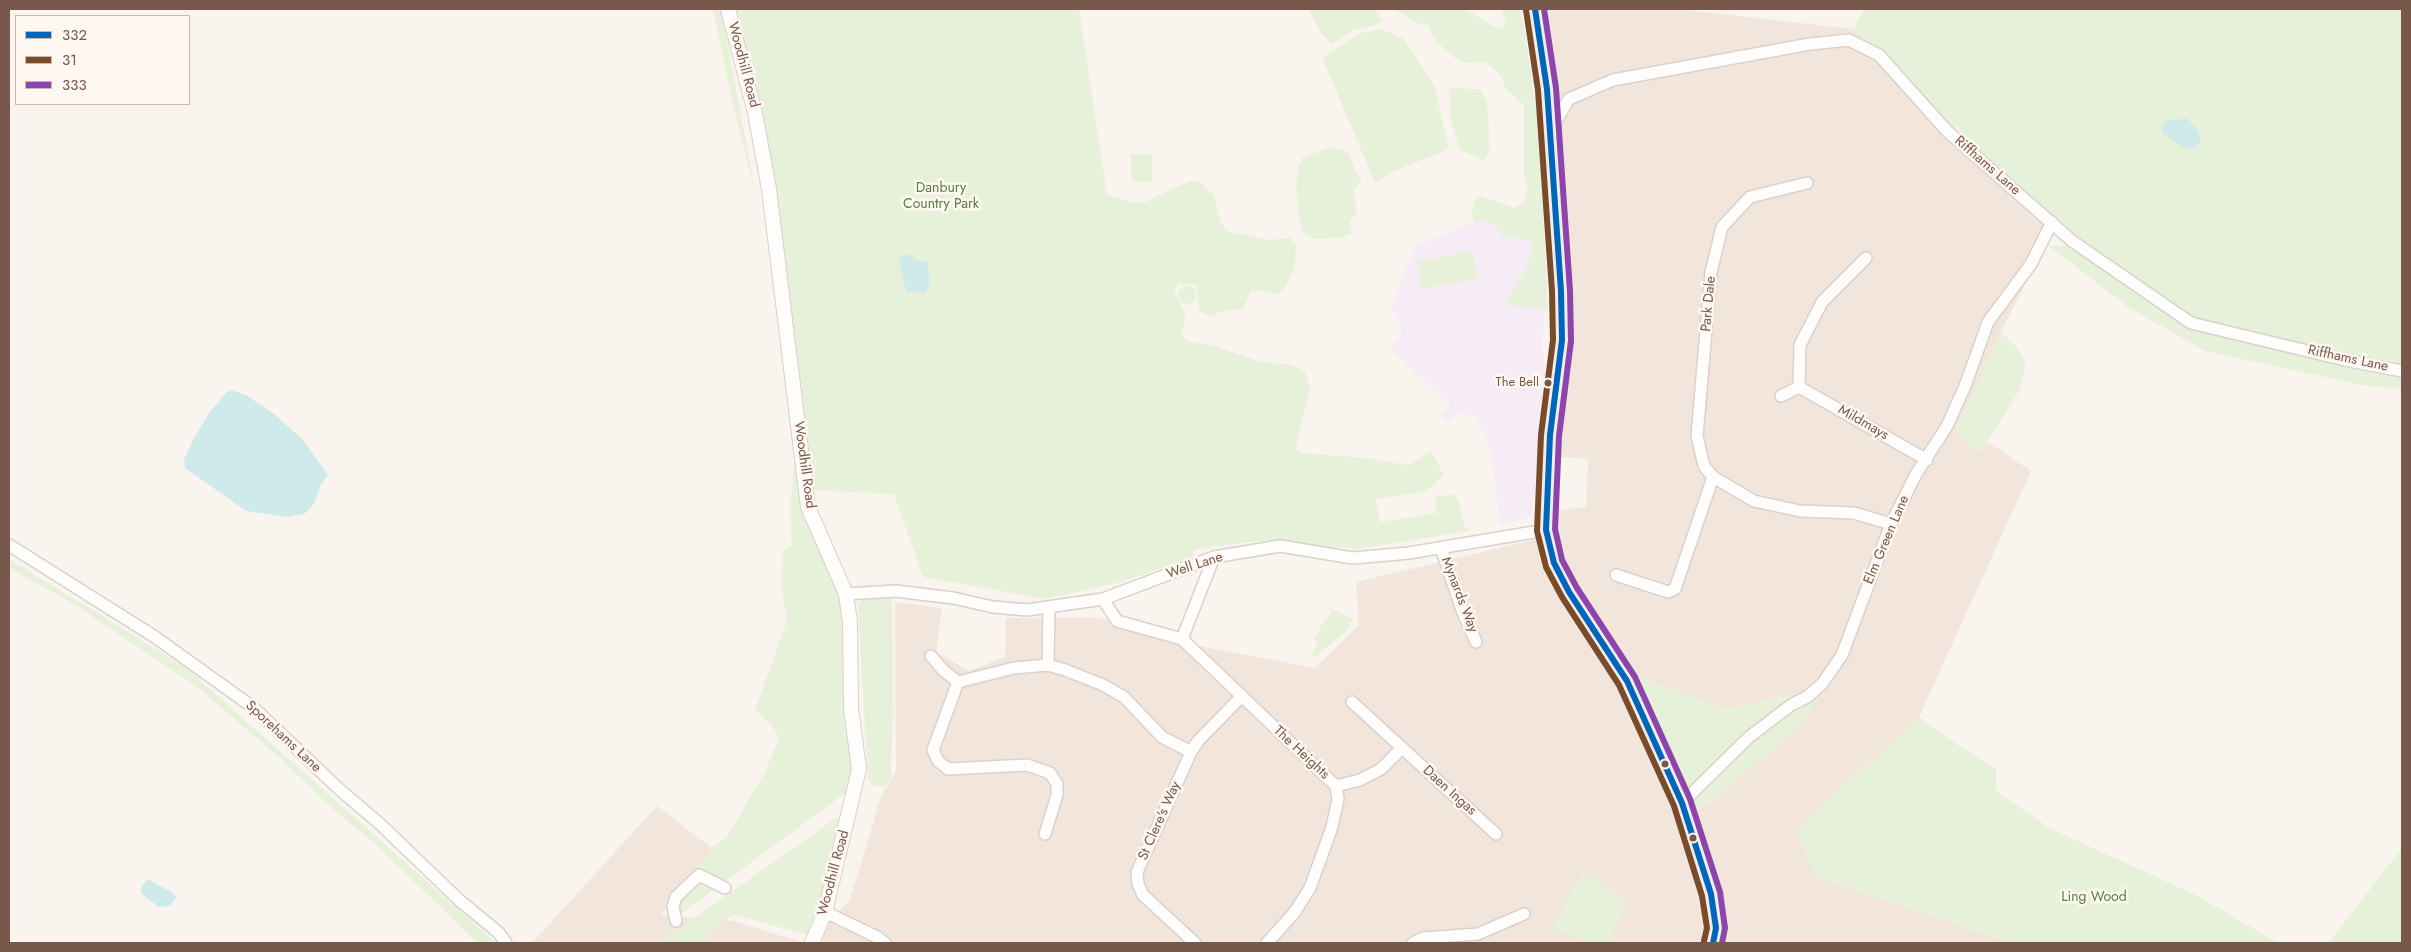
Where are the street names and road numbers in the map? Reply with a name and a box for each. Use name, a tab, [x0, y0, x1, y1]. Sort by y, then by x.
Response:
street label: Woodhill Road	[724, 20, 762, 110]
street label: Riffhams Lane	[1951, 133, 2023, 199]
street label: Park Dale	[1698, 275, 1720, 333]
street label: Riffhams Lane	[2306, 342, 2390, 376]
street label: Mildmays	[1835, 402, 1891, 444]
street label: Woodhill Road	[790, 420, 818, 510]
street label: Elm Green Lane	[1861, 493, 1913, 587]
street label: Well Lane	[1165, 549, 1225, 583]
street label: Mynards Way	[1437, 555, 1481, 635]
street label: Sporehams Lane	[242, 698, 324, 776]
street label: The Heights	[1270, 723, 1332, 783]
street label: Daen Ingas	[1419, 763, 1479, 819]
street label: St Clere's Way	[1135, 779, 1185, 863]
street label: Woodhill Road	[815, 828, 853, 918]

